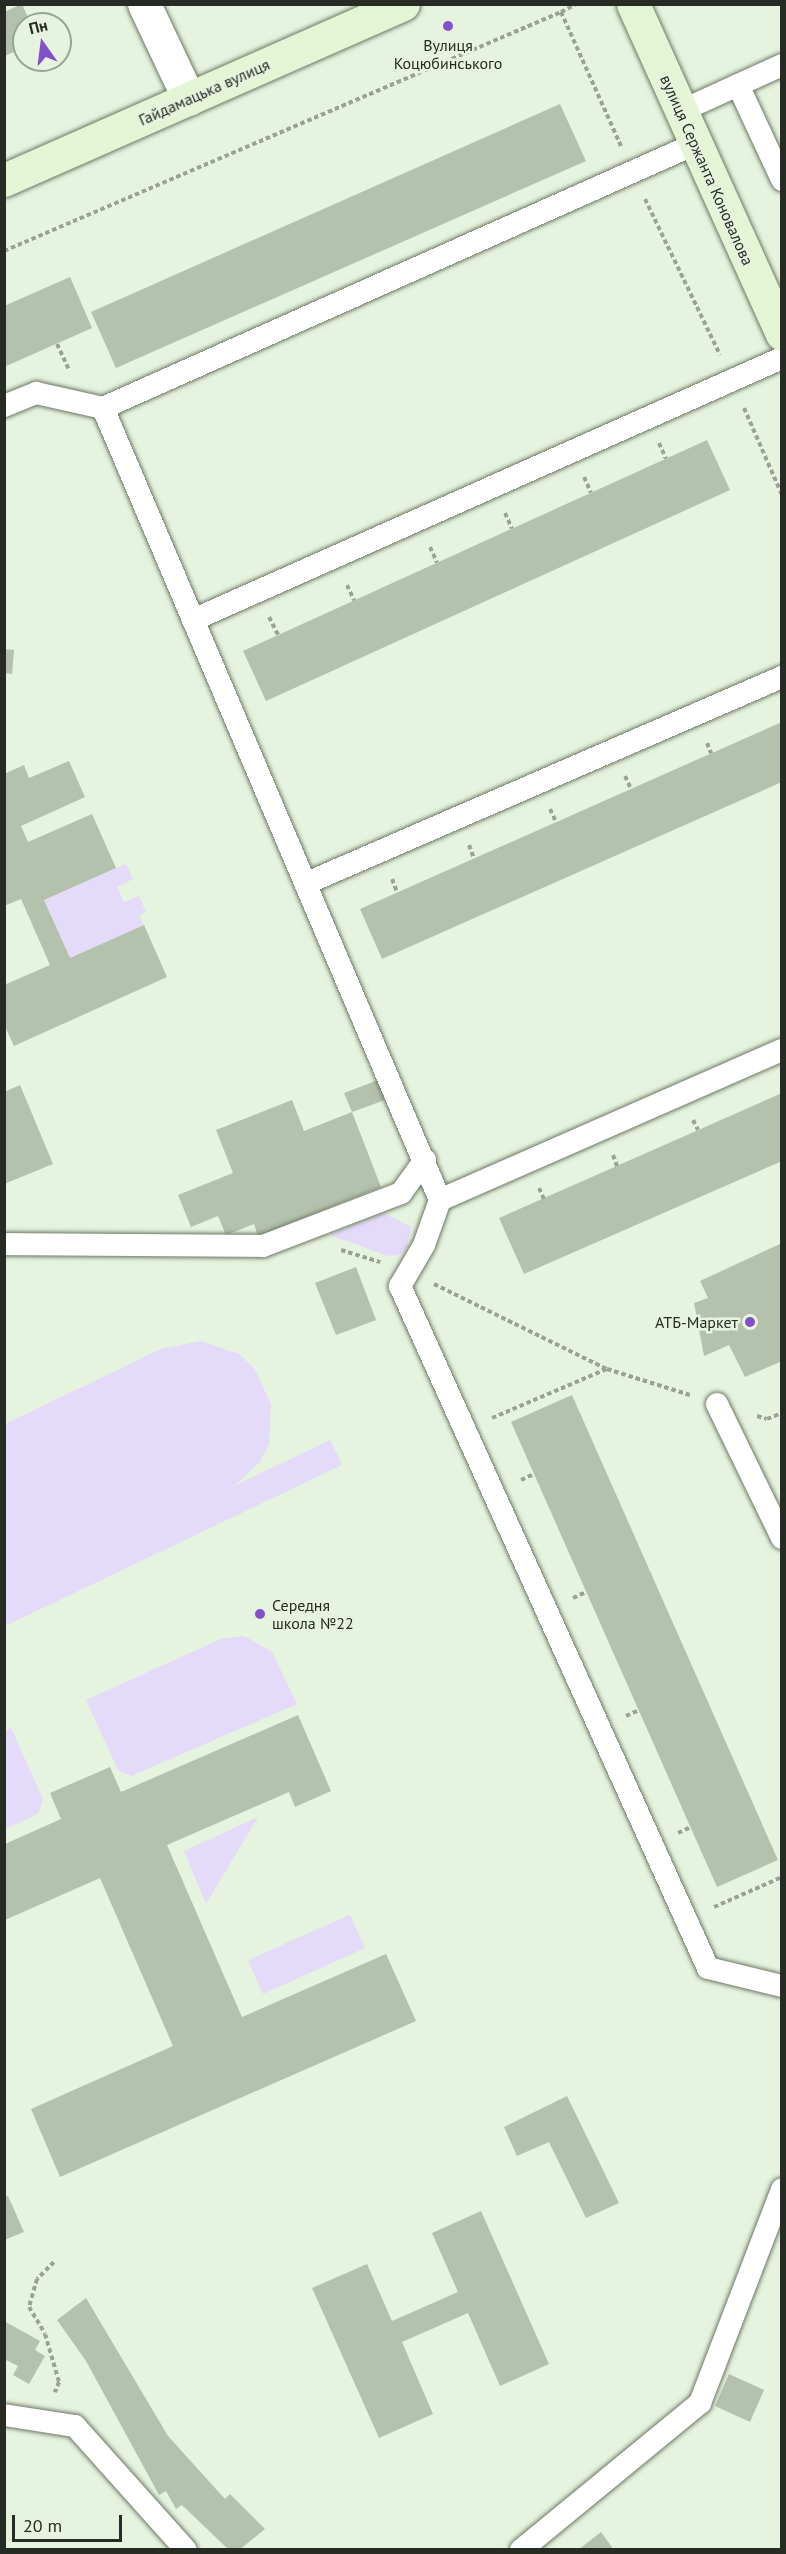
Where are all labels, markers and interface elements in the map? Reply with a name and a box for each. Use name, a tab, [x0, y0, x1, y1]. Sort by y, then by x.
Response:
north arrow	[12, 12, 72, 72]
text: Пн	[27, 14, 50, 38]
marker: Вулиця Коцюбинського	[441, 19, 455, 33]
place label: Вулиця Коцюбинського	[394, 35, 502, 73]
street label: Гайдамацька вулиця	[136, 55, 272, 129]
street label: вулиця Сержанта Коновалова	[656, 72, 758, 268]
place label: АТБ-Маркет	[655, 1312, 738, 1332]
marker: АТБ-Маркет	[743, 1315, 757, 1329]
place label: Середня школа №22	[272, 1595, 354, 1633]
marker: Середня школа №22	[253, 1607, 267, 1621]
scale bar	[15, 2503, 124, 2541]
text: 20 m	[23, 2514, 62, 2537]

